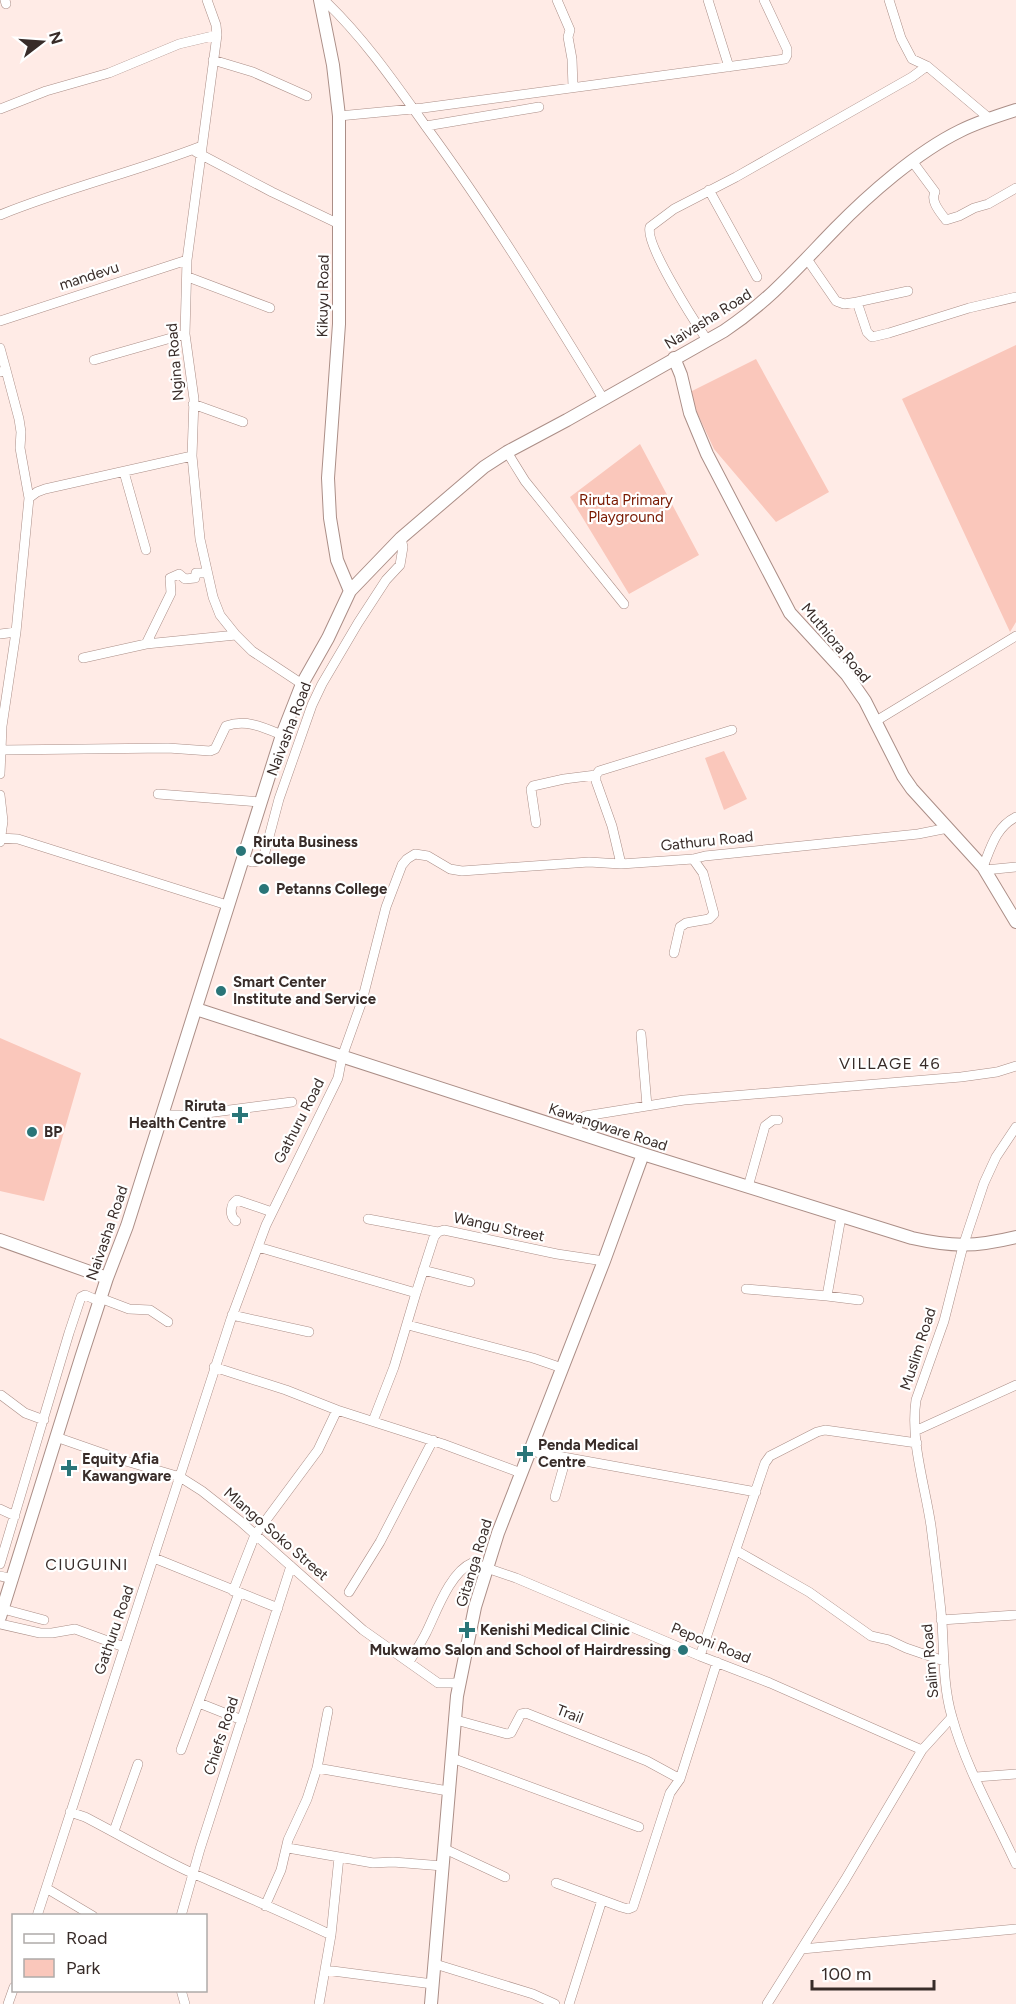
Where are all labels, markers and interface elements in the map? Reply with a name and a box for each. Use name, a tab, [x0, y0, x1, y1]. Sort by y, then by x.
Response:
north arrow	[12, 12, 72, 72]
text: N	[45, 29, 67, 46]
street label: Kikuyu Road	[313, 254, 333, 338]
street label: mandevu	[57, 258, 121, 294]
street label: Naivasha Road	[661, 285, 755, 353]
street label: Ngina Road	[163, 322, 187, 402]
park label: Riruta Primary Playground	[579, 491, 673, 526]
street label: Muthiora Road	[798, 600, 874, 686]
street label: Naivasha Road	[263, 679, 315, 779]
street label: Gathuru Road	[660, 827, 754, 855]
place label: Riruta Business College	[253, 833, 358, 868]
marker: Riruta Business College	[234, 844, 248, 858]
place label: Petanns College	[276, 880, 388, 898]
marker: Petanns College	[257, 882, 271, 896]
place label: Smart Center Institute and Service	[233, 973, 377, 1008]
marker: Smart Center Institute and Service	[214, 984, 228, 998]
district label: VILLAGE 46	[839, 1054, 941, 1073]
street label: Gathuru Road	[270, 1075, 328, 1167]
place label: Riruta Health Centre	[129, 1097, 227, 1132]
street label: Kawangware Road	[546, 1099, 670, 1155]
marker: Riruta Health Centre	[231, 1106, 249, 1124]
place label: BP	[44, 1123, 62, 1141]
marker: BP	[25, 1125, 39, 1139]
street label: Naivasha Road	[82, 1183, 132, 1283]
street label: Wangu Street	[452, 1209, 547, 1246]
street label: Muslim Road	[896, 1305, 940, 1393]
place label: Penda Medical Centre	[538, 1436, 638, 1471]
marker: Penda Medical Centre	[516, 1445, 534, 1463]
place label: Equity Afia Kawangware	[82, 1450, 172, 1485]
marker: Equity Afia Kawangware	[60, 1459, 78, 1477]
street label: Mlango Soko Street	[220, 1484, 332, 1585]
street label: Gitanga Road	[452, 1517, 496, 1609]
district label: CIUGUINI	[45, 1555, 129, 1574]
street label: Gathuru Road	[90, 1583, 138, 1677]
street label: Peponi Road	[669, 1619, 753, 1667]
marker: Kenishi Medical Clinic	[458, 1621, 476, 1639]
place label: Kenishi Medical Clinic	[480, 1621, 630, 1639]
street label: Salim Road	[918, 1623, 942, 1699]
place label: Mukwamo Salon and School of Hairdressing	[369, 1641, 671, 1659]
marker: Mukwamo Salon and School of Hairdressing	[676, 1643, 690, 1657]
street label: Chiefs Road	[200, 1694, 242, 1778]
street label: Trail	[554, 1701, 586, 1727]
legend	[12, 1914, 207, 1992]
text: Road	[66, 1927, 107, 1949]
scale bar	[812, 1953, 934, 1991]
text: Park	[66, 1957, 101, 1979]
text: 100 m	[821, 1963, 871, 1985]

